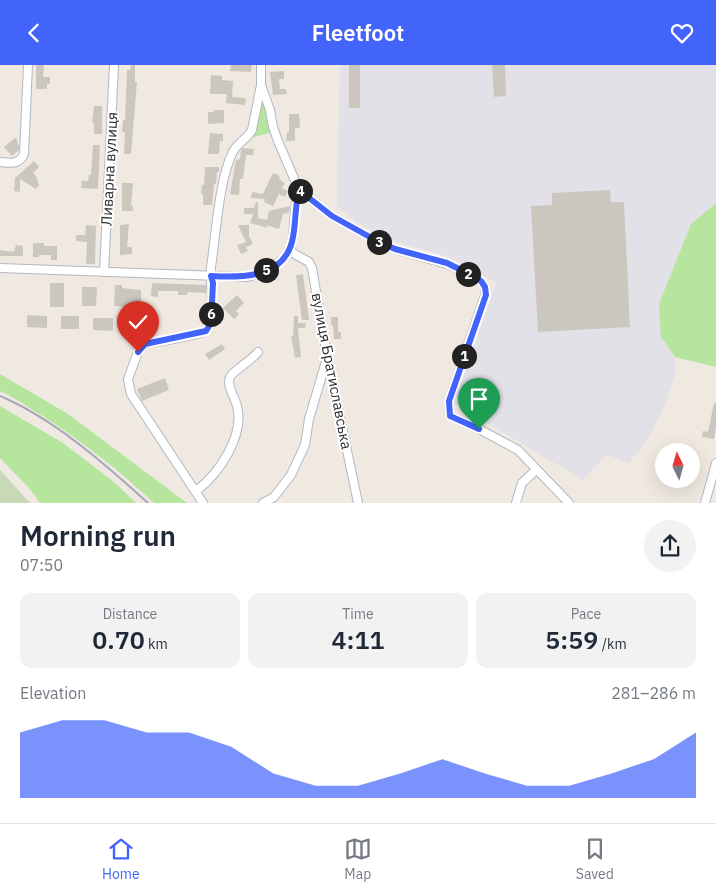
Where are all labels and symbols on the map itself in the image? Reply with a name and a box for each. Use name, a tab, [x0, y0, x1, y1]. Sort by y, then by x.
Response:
street label: Ливарна вулиця	[97, 111, 121, 227]
pin: 4	[288, 179, 312, 203]
pin: 3	[366, 229, 392, 255]
pin: 5	[254, 257, 278, 283]
pin: 2	[456, 261, 480, 287]
street label: вулиця Братиславська	[307, 291, 357, 451]
pin	[117, 301, 159, 352]
pin: 6	[198, 301, 224, 327]
pin: 1	[452, 343, 476, 369]
pin	[458, 378, 500, 429]
north arrow	[655, 443, 700, 487]

